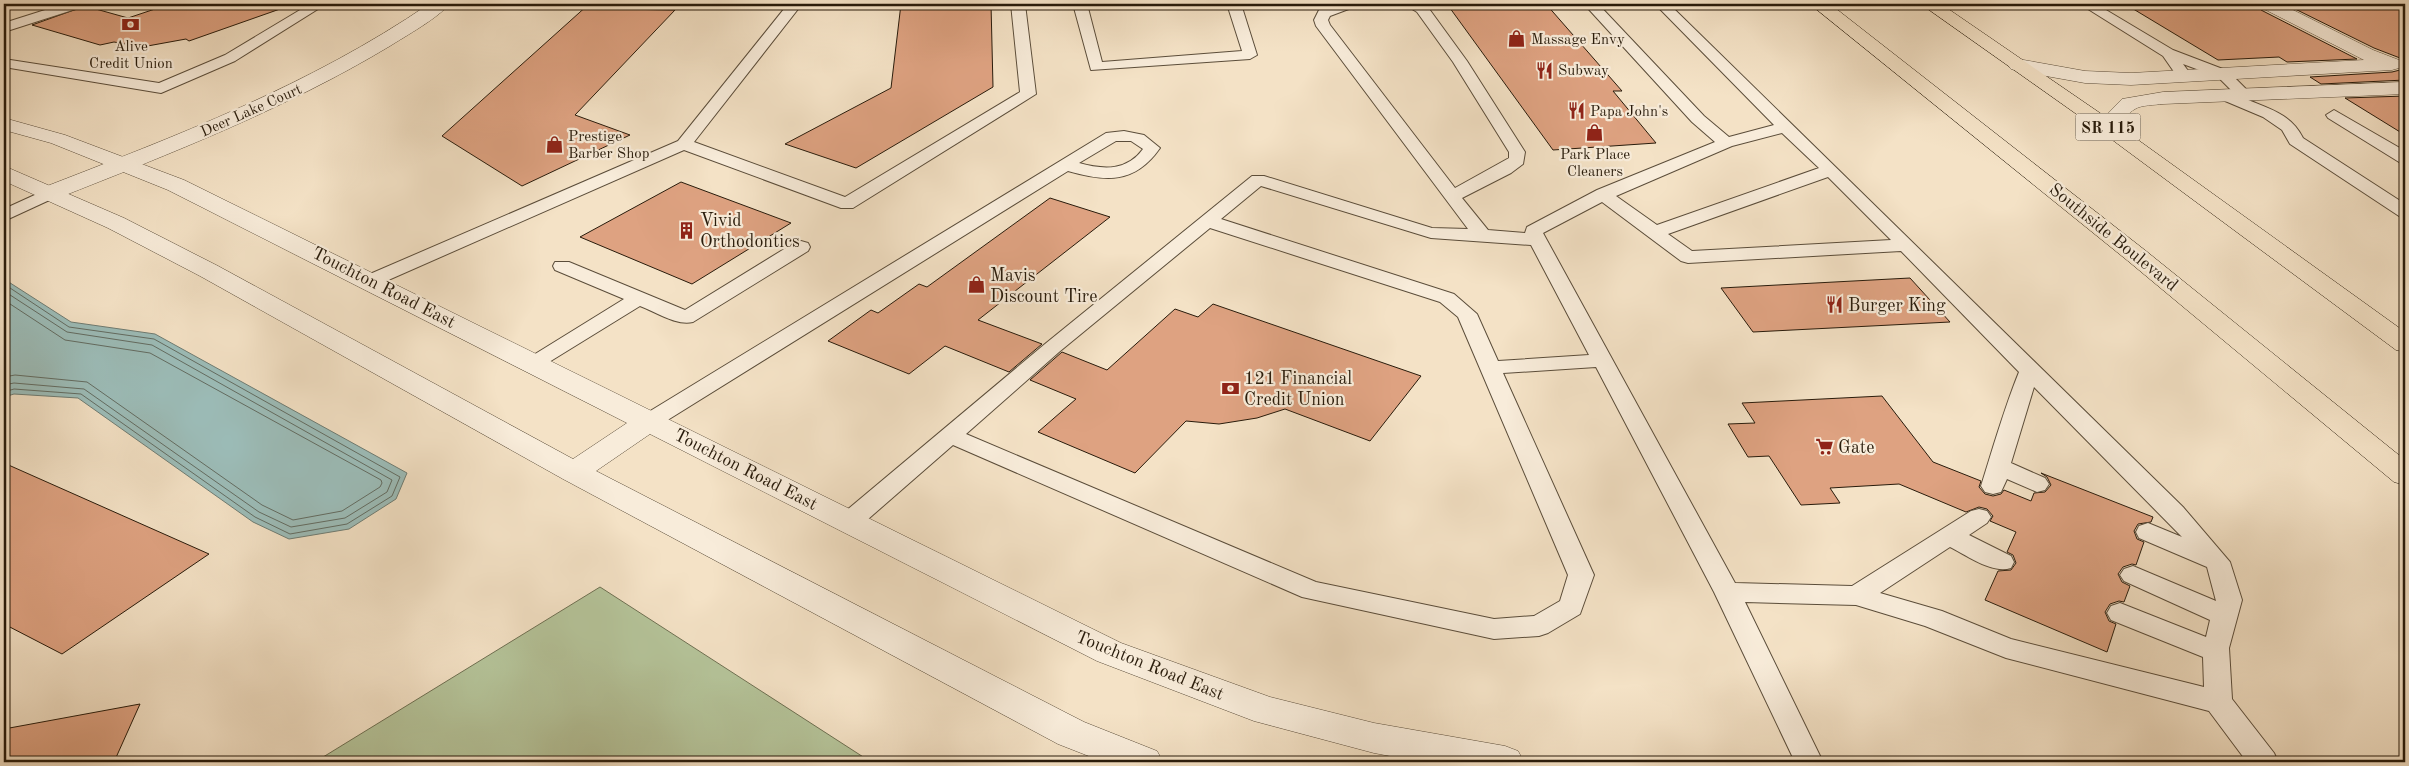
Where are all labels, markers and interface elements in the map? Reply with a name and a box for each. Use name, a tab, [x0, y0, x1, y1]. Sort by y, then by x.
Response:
bank icon: Alive Credit Union	[121, 15, 141, 35]
shop icon: Massage Envy	[1507, 29, 1527, 49]
place label: Massage Envy	[1531, 33, 1625, 48]
place label: Alive Credit Union	[89, 40, 173, 72]
restaurant icon: Subway	[1534, 60, 1554, 80]
place label: Subway	[1558, 64, 1609, 79]
street label: Deer Lake Court	[199, 82, 305, 140]
restaurant icon: Papa John's	[1566, 101, 1586, 121]
place label: Papa John's	[1590, 105, 1668, 120]
road number: SR 115	[2076, 114, 2140, 140]
shop icon: Park Place Cleaners	[1585, 123, 1605, 143]
place label: Prestige Barber Shop	[568, 130, 650, 162]
shop icon: Prestige Barber Shop	[544, 135, 564, 155]
place label: Park Place Cleaners	[1560, 148, 1630, 180]
street label: Southside Boulevard	[2046, 180, 2181, 295]
place label: Vivid Orthodontics	[700, 212, 800, 251]
building icon: Vivid Orthodontics	[676, 220, 696, 240]
street label: Touchton Road East	[309, 244, 458, 332]
place label: Mavis Discount Tire	[990, 267, 1098, 306]
shop icon: Mavis Discount Tire	[966, 275, 986, 295]
restaurant icon: Burger King	[1824, 295, 1844, 315]
place label: Burger King	[1848, 297, 1946, 315]
place label: 121 Financial Credit Union	[1244, 370, 1352, 409]
bank icon: 121 Financial Credit Union	[1220, 378, 1240, 398]
street label: Touchton Road East	[671, 426, 820, 514]
supermarket icon: Gate	[1814, 437, 1834, 457]
place label: Gate	[1838, 439, 1874, 457]
street label: Touchton Road East	[1073, 628, 1226, 704]

